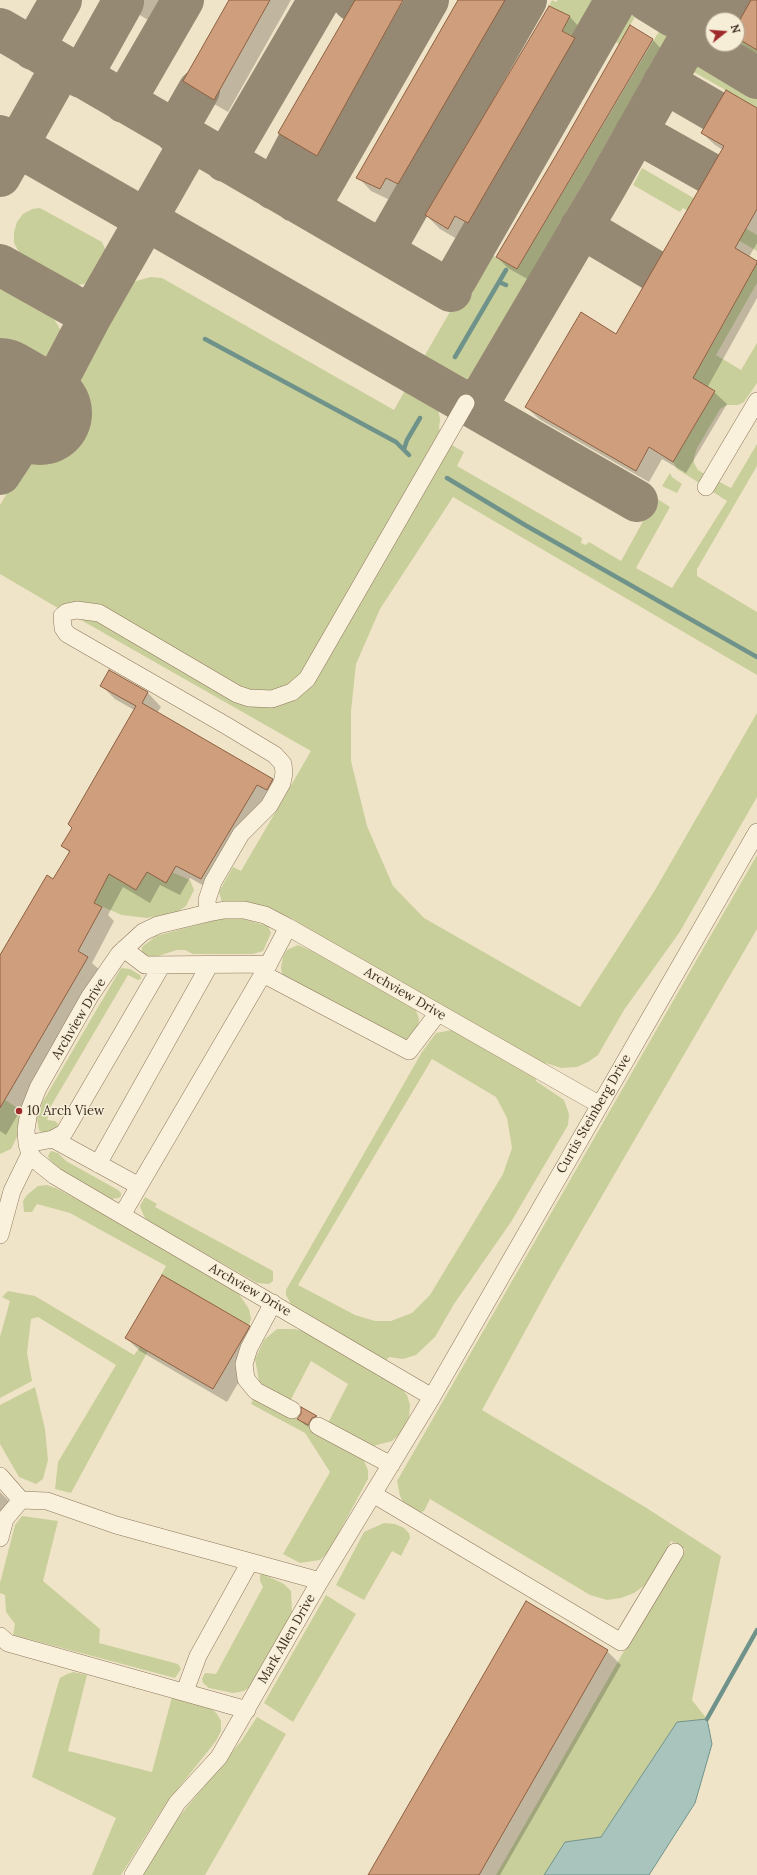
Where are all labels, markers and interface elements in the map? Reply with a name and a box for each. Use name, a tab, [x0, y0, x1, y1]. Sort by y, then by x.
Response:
north arrow	[705, 12, 745, 52]
text: N	[728, 23, 743, 35]
street label: Archview Drive	[361, 964, 449, 1024]
street label: Archview Drive	[49, 976, 109, 1062]
street label: Curtis Steinberg Drive	[554, 1052, 634, 1176]
place label: 10 Arch View	[27, 1103, 104, 1119]
marker: 10 Arch View	[14, 1106, 24, 1116]
street label: Archview Drive	[206, 1260, 294, 1320]
street label: Mark Allen Drive	[255, 1591, 319, 1687]

